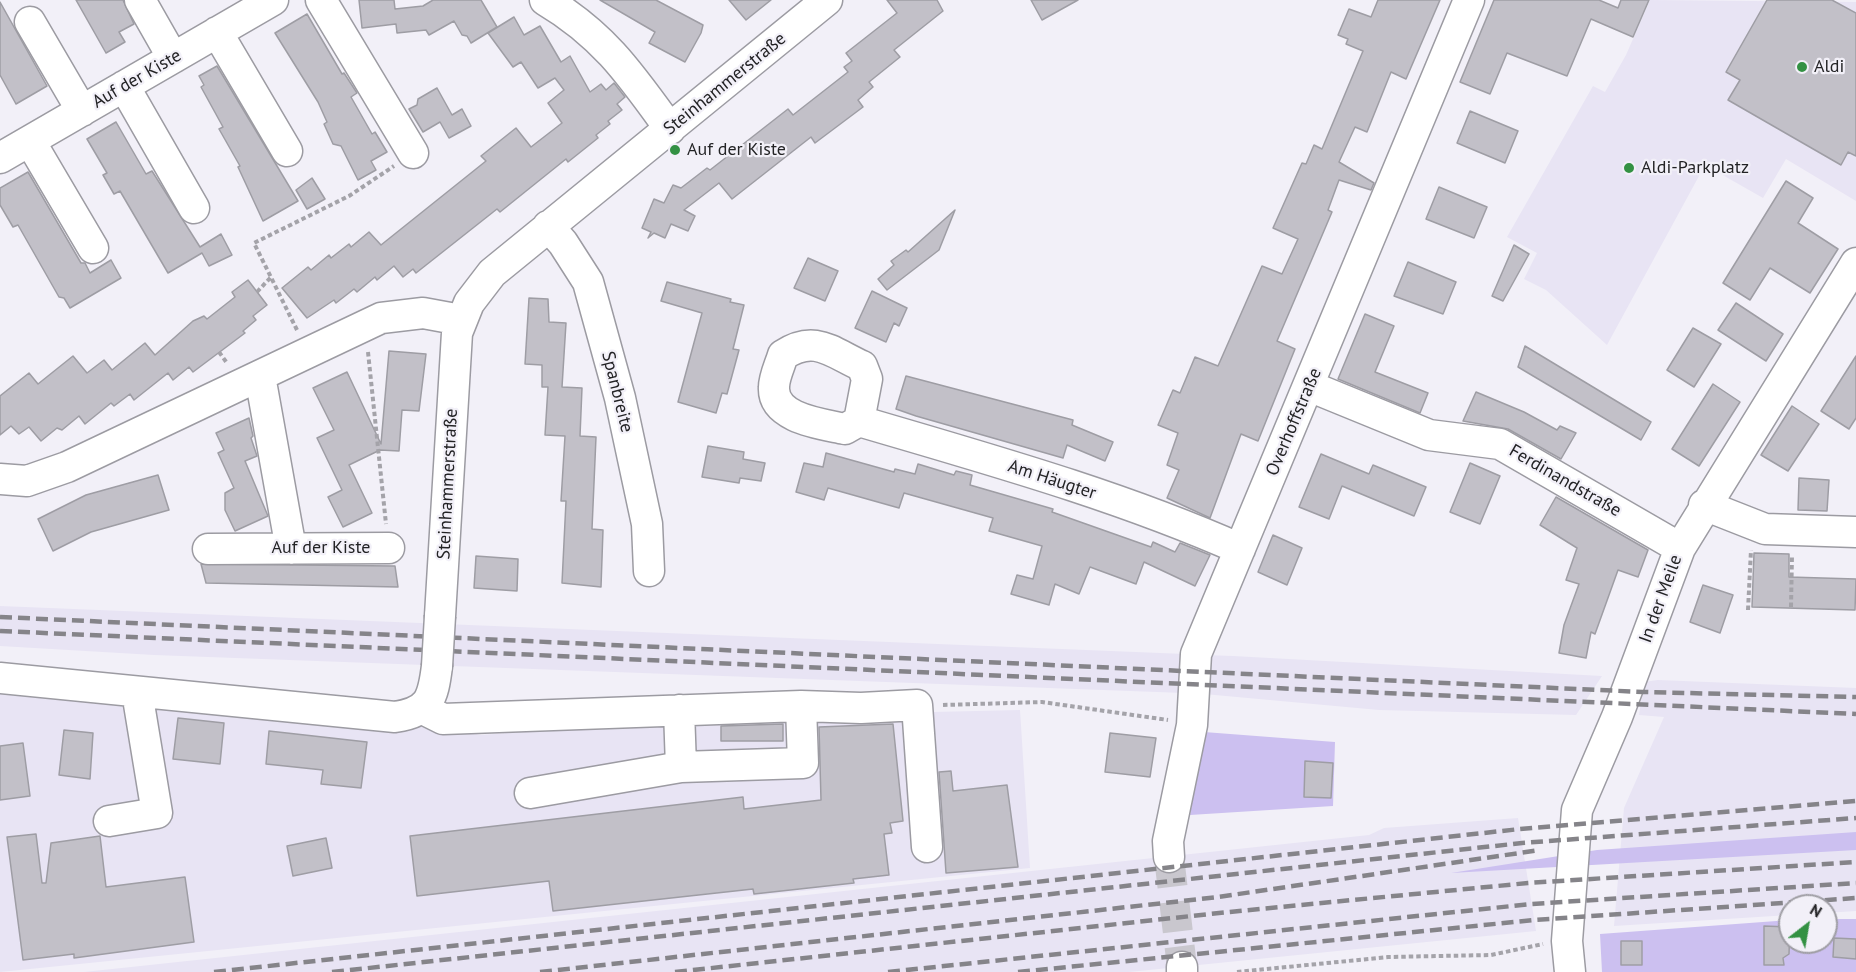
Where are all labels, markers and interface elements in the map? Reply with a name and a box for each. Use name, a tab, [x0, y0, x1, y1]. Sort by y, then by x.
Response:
street label: Steinhammerstraße	[660, 28, 790, 140]
street label: Auf der Kiste	[89, 45, 185, 113]
place label: Aldi	[1814, 56, 1844, 78]
marker: Aldi	[1795, 60, 1809, 74]
place label: Auf der Kiste	[687, 139, 786, 161]
marker: Auf der Kiste	[668, 143, 682, 157]
place label: Aldi-Parkplatz	[1641, 157, 1749, 179]
marker: Aldi-Parkplatz	[1622, 161, 1636, 175]
street label: Spanbreite	[596, 349, 638, 435]
street label: Overhoffstraße	[1262, 365, 1326, 479]
street label: Steinhammerstraße	[433, 408, 463, 560]
street label: Ferdinandstraße	[1505, 440, 1625, 522]
street label: Am Häugter	[1005, 456, 1099, 504]
street label: Auf der Kiste	[272, 537, 370, 559]
street label: In der Meile	[1635, 552, 1687, 646]
north arrow	[1778, 894, 1838, 954]
text: N	[1807, 899, 1826, 922]

